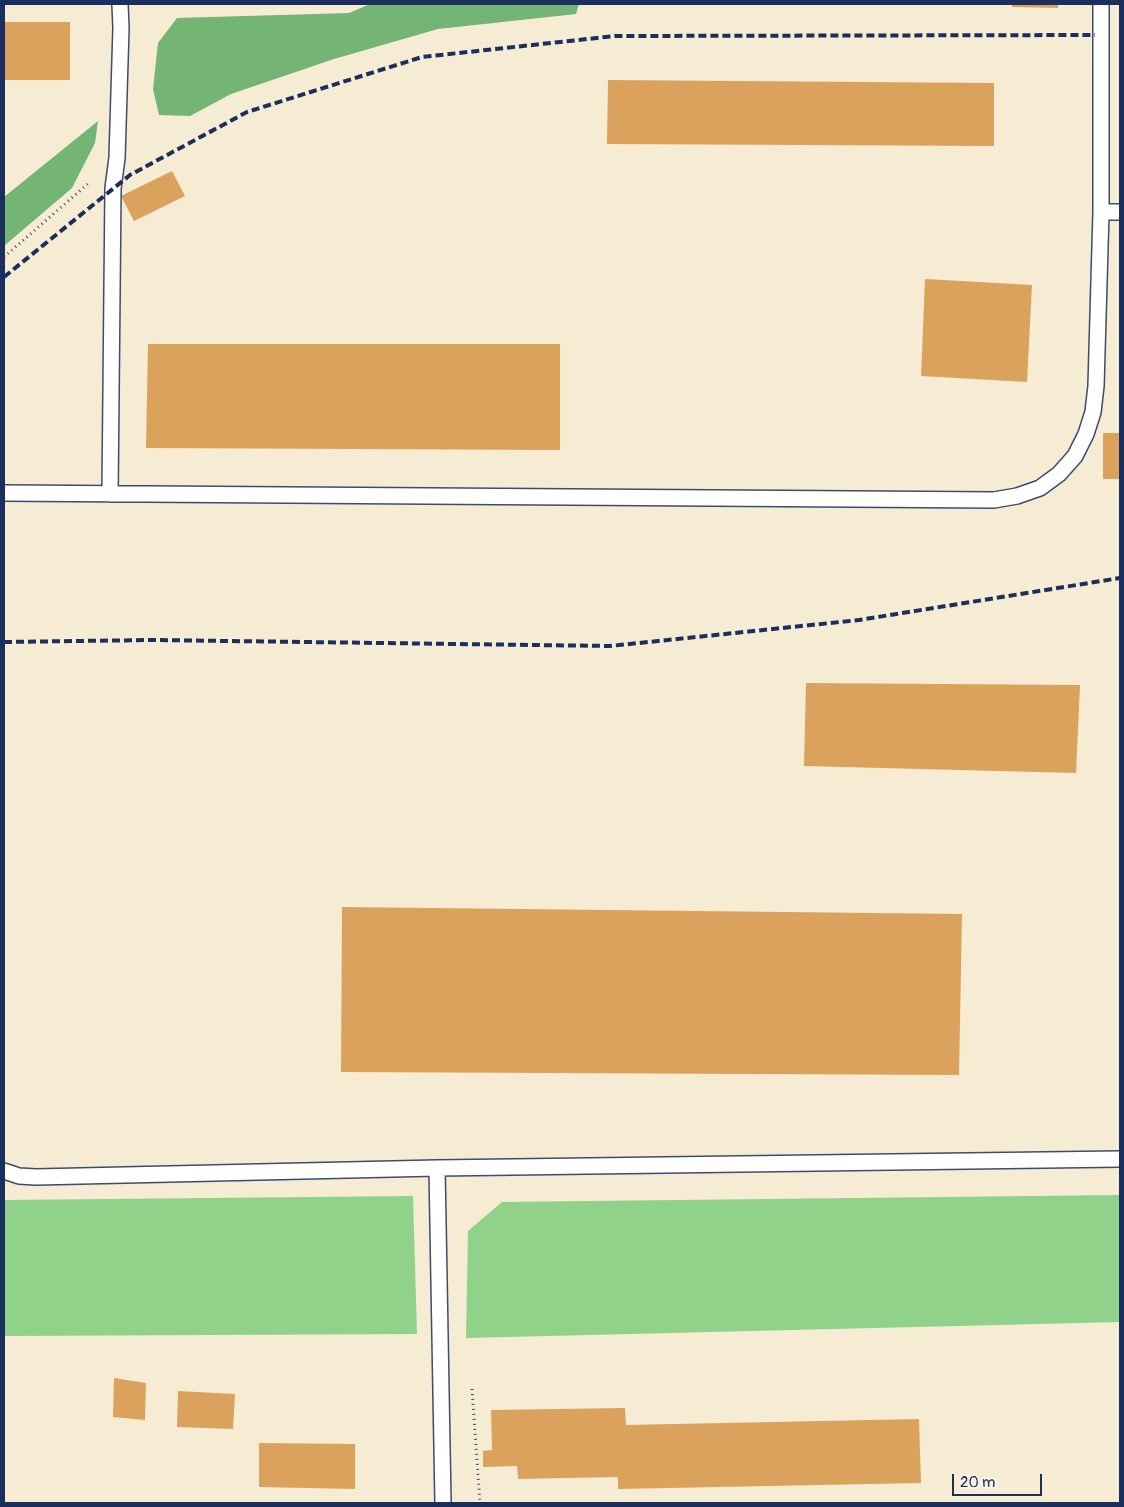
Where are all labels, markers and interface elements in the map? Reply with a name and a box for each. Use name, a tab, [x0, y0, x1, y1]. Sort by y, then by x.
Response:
scale bar	[954, 1464, 1044, 1496]
text: 20 m	[960, 1473, 995, 1492]

